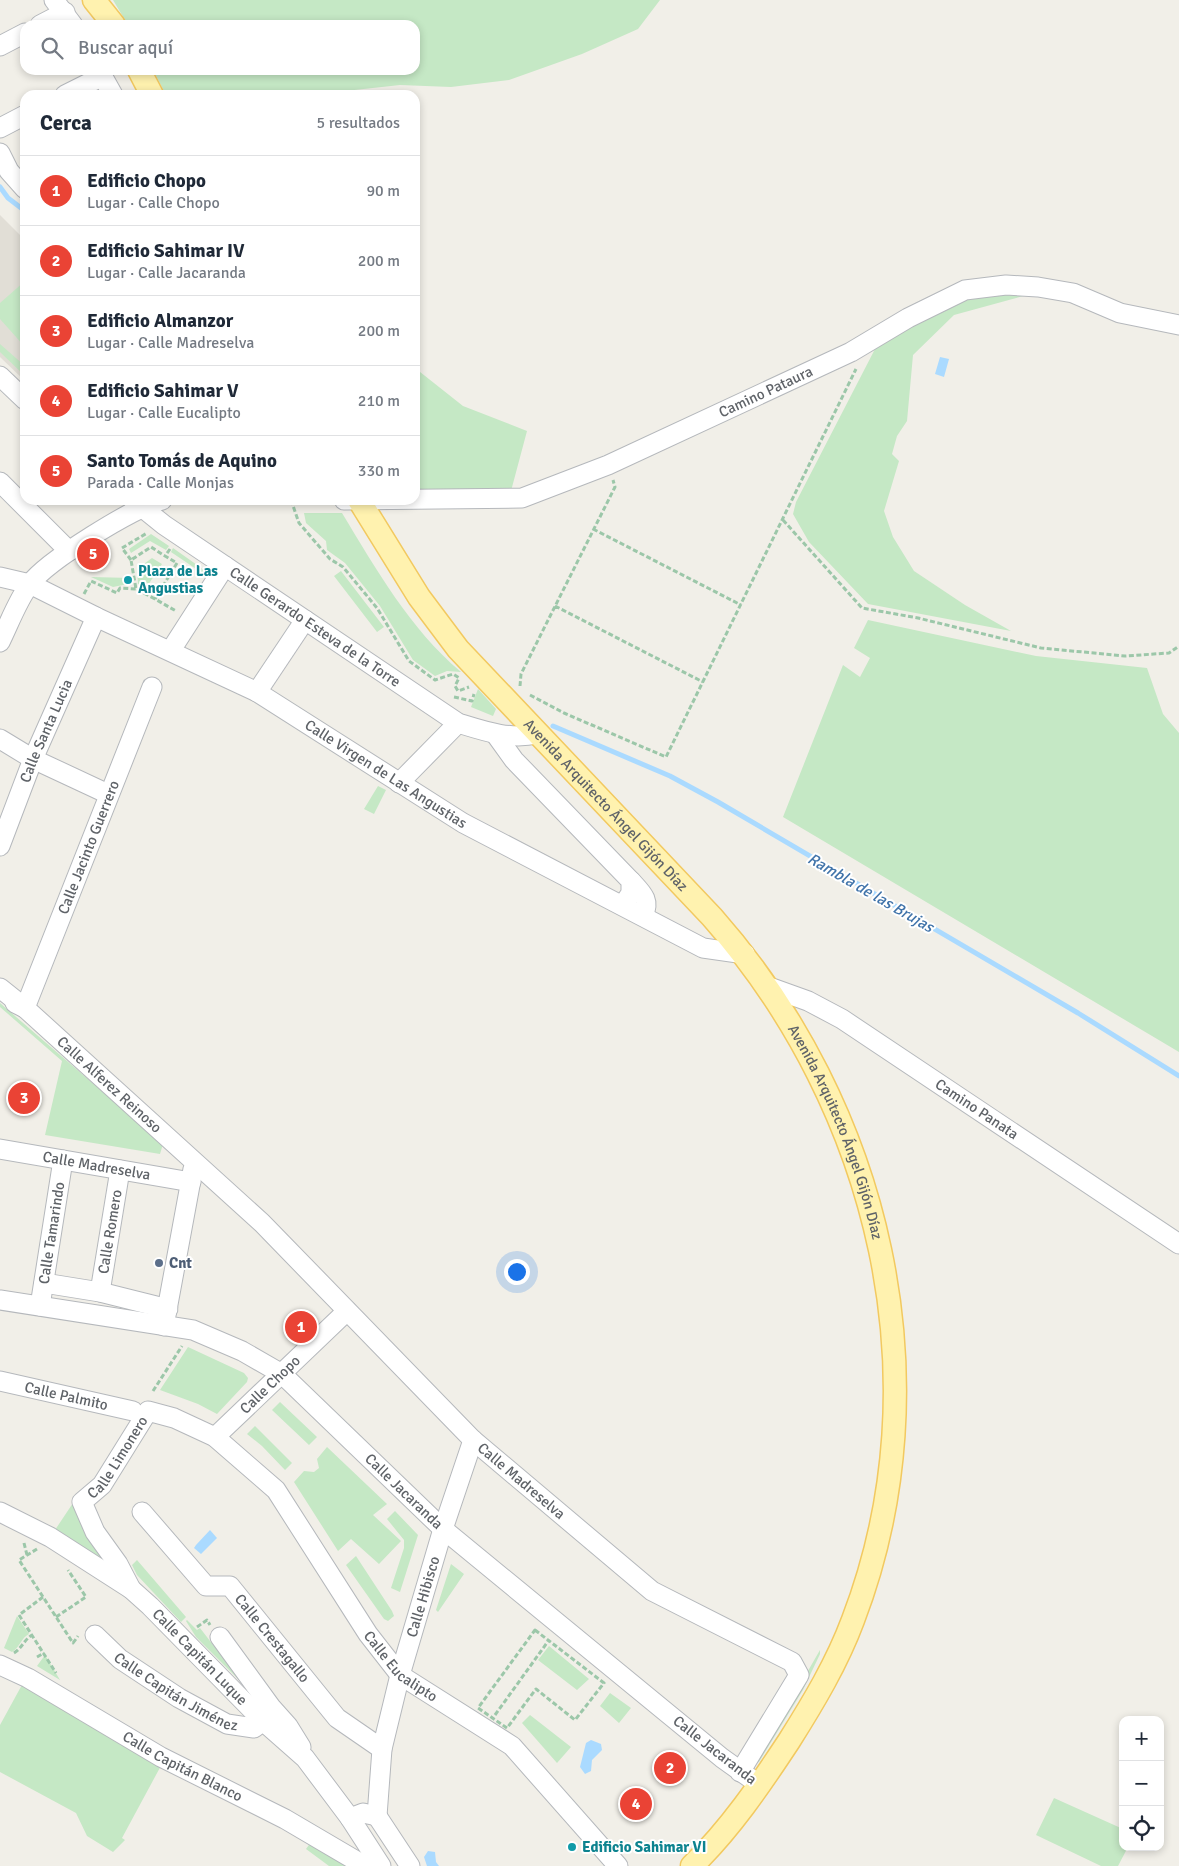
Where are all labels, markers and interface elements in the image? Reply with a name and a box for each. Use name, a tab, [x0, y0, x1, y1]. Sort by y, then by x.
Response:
search box	[20, 20, 420, 75]
icon: search	[38, 34, 66, 62]
text: Buscar aquí	[78, 36, 173, 60]
text: Cerca	[40, 110, 92, 136]
text: 5 resultados	[317, 113, 400, 133]
text: Edificio Chopo	[87, 169, 206, 193]
text: 1	[52, 181, 60, 201]
text: 90 m	[366, 181, 400, 201]
text: Lugar · Calle Chopo	[87, 193, 220, 213]
text: Edificio Sahimar IV	[87, 239, 245, 263]
text: 2	[52, 251, 60, 271]
text: 200 m	[358, 251, 400, 271]
text: Lugar · Calle Jacaranda	[87, 263, 246, 283]
text: Edificio Almanzor	[87, 309, 233, 333]
text: 3	[52, 321, 60, 341]
text: 200 m	[358, 321, 400, 341]
text: Lugar · Calle Madreselva	[87, 333, 254, 353]
street label: Camino Pataura	[716, 362, 816, 421]
text: Edificio Sahimar V	[87, 379, 239, 403]
text: 4	[52, 391, 60, 411]
text: 210 m	[358, 391, 400, 411]
text: Lugar · Calle Eucalipto	[87, 403, 241, 423]
text: Santo Tomás de Aquino	[87, 449, 277, 473]
text: 5	[52, 461, 60, 481]
text: 330 m	[358, 461, 400, 481]
text: Parada · Calle Monjas	[87, 473, 234, 493]
pin: 5	[77, 535, 109, 573]
place label: Plaza de Las Angustias	[138, 562, 218, 597]
street label: Calle Gerardo Esteva de la Torre	[226, 563, 404, 691]
marker: Plaza de Las Angustias	[122, 574, 134, 586]
street label: Calle Santa Lucia	[16, 676, 76, 785]
street label: Avenida Arquitecto Ángel Gijón Díaz	[520, 715, 692, 895]
street label: Calle Virgen de Las Angustias	[302, 716, 471, 832]
street label: Calle Jacinto Guerrero	[54, 778, 123, 917]
water label: Rambla de las Brujas	[804, 849, 939, 938]
street label: Avenida Arquitecto Ángel Gijón Díaz	[784, 1021, 887, 1242]
street label: Calle Alferez Reinoso	[53, 1032, 166, 1137]
street label: Camino Panata	[932, 1075, 1022, 1143]
pin: 3	[8, 1079, 40, 1117]
street label: Calle Madreselva	[41, 1148, 152, 1184]
street label: Calle Tamarindo	[35, 1180, 68, 1285]
street label: Calle Romero	[94, 1188, 126, 1275]
place label: Cnt	[169, 1254, 192, 1272]
marker: Cnt	[153, 1257, 165, 1269]
your location	[504, 1259, 530, 1285]
pin: 1	[285, 1308, 317, 1346]
street label: Calle Chopo	[236, 1351, 304, 1418]
street label: Calle Palmito	[23, 1378, 110, 1414]
street label: Calle Limonero	[84, 1413, 152, 1503]
street label: Calle Madreselva	[474, 1439, 569, 1523]
street label: Calle Jacaranda	[361, 1450, 447, 1533]
street label: Calle Hibisco	[403, 1554, 444, 1639]
street label: Calle Crestagallo	[231, 1590, 314, 1686]
street label: Calle Capitán Luque	[149, 1605, 251, 1709]
street label: Calle Eucalipto	[360, 1627, 441, 1706]
street label: Calle Capitán Jiménez	[110, 1649, 239, 1735]
street label: Calle Jacaranda	[670, 1712, 760, 1788]
map controls	[1119, 1716, 1164, 1851]
button: +	[1119, 1716, 1164, 1761]
street label: Calle Capitán Blanco	[119, 1727, 246, 1805]
pin: 2	[654, 1749, 686, 1787]
button: −	[1119, 1761, 1164, 1806]
pin: 4	[620, 1785, 652, 1823]
button: locate	[1119, 1806, 1164, 1851]
place label: Edificio Sahimar VI	[582, 1838, 706, 1856]
marker: Edificio Sahimar VI	[566, 1841, 578, 1853]

